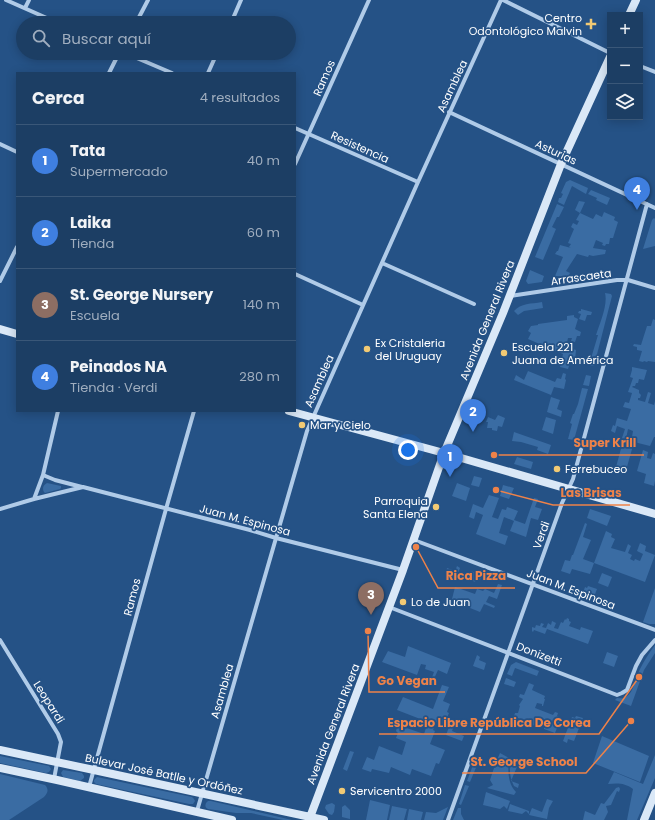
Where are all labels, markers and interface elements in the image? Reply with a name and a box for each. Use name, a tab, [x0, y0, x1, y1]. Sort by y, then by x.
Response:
place label: Centro Odontológico Malvin	[469, 10, 582, 39]
map controls	[607, 12, 643, 120]
button: +	[607, 12, 643, 48]
search box	[16, 16, 296, 60]
marker: Centro Odontológico Malvin	[585, 18, 597, 30]
icon: search	[30, 27, 52, 49]
text: Buscar aquí	[62, 28, 151, 49]
button: −	[607, 48, 643, 84]
street label: Ramos	[309, 57, 339, 99]
street label: Asamblea	[433, 57, 471, 115]
button: layers	[607, 84, 643, 120]
text: Cerca	[32, 86, 85, 110]
text: 4 resultados	[200, 88, 280, 107]
street label: Resistencia	[328, 127, 392, 167]
street label: Asturias	[533, 135, 580, 169]
text: Tata	[70, 140, 105, 161]
text: 1	[43, 151, 47, 170]
text: 40 m	[247, 151, 280, 170]
text: Supermercado	[70, 162, 168, 181]
pin: 4	[624, 177, 650, 210]
text: Laika	[70, 212, 111, 233]
text: 2	[41, 223, 49, 242]
text: 60 m	[247, 223, 280, 242]
text: Tienda	[70, 234, 114, 253]
street label: Avenida General Rivera	[456, 258, 518, 382]
street label: Arrascaeta	[550, 265, 612, 289]
text: St. George Nursery	[70, 284, 213, 305]
text: 3	[41, 295, 49, 314]
text: 140 m	[243, 295, 280, 314]
text: Escuela	[70, 306, 120, 325]
place label: Ex Cristaleria del Uruguay	[375, 335, 445, 364]
place label: Escuela 221 Juana de América	[512, 339, 613, 368]
marker: Ex Cristaleria del Uruguay	[362, 344, 372, 354]
marker: Escuela 221 Juana de América	[499, 348, 509, 358]
street label: Asamblea	[300, 352, 338, 410]
text: Peinados NA	[70, 356, 167, 377]
text: 4	[41, 367, 49, 386]
text: 280 m	[239, 367, 280, 386]
text: Tienda · Verdi	[70, 378, 158, 397]
pin: 2	[460, 399, 486, 432]
place label: Mar y Cielo	[310, 417, 371, 433]
marker: Mar y Cielo	[297, 420, 307, 430]
callout: Super Krill	[565, 431, 644, 455]
text: Super Krill	[574, 434, 636, 451]
your location	[398, 440, 418, 460]
pin: 1	[437, 444, 463, 477]
place label: Ferrebuceo	[565, 461, 627, 477]
marker: Ferrebuceo	[552, 464, 562, 474]
callout: Las Brisas	[553, 481, 630, 505]
text: Las Brisas	[560, 484, 622, 501]
place label: Parroquia Santa Elena	[363, 493, 428, 522]
street label: Juan M. Espinosa	[198, 500, 292, 540]
marker: Parroquia Santa Elena	[431, 502, 441, 512]
street label: Verdi	[529, 519, 553, 551]
callout: Rica Pizza	[438, 564, 515, 588]
street label: Juan M. Espinosa	[524, 565, 618, 613]
text: Rica Pizza	[446, 567, 506, 584]
street label: Ramos	[119, 576, 145, 618]
pin: 3	[358, 582, 384, 615]
place label: Lo de Juan	[411, 594, 470, 610]
marker: Lo de Juan	[398, 597, 408, 607]
street label: Donizetti	[514, 638, 564, 670]
street label: Avenida General Rivera	[303, 661, 363, 787]
street label: Asamblea	[207, 662, 237, 720]
callout: Go Vegan	[369, 668, 445, 692]
text: Go Vegan	[377, 672, 437, 689]
street label: Leopardi	[30, 678, 69, 727]
callout: Espacio Libre República De Corea	[379, 710, 599, 734]
text: Espacio Libre República De Corea	[387, 714, 591, 731]
street label: Bulevar José Batlle y Ordóñez	[84, 749, 244, 799]
callout: St. George School	[462, 749, 586, 773]
text: St. George School	[470, 753, 578, 770]
place label: Servicentro 2000	[350, 783, 442, 799]
marker: Servicentro 2000	[337, 786, 347, 796]

